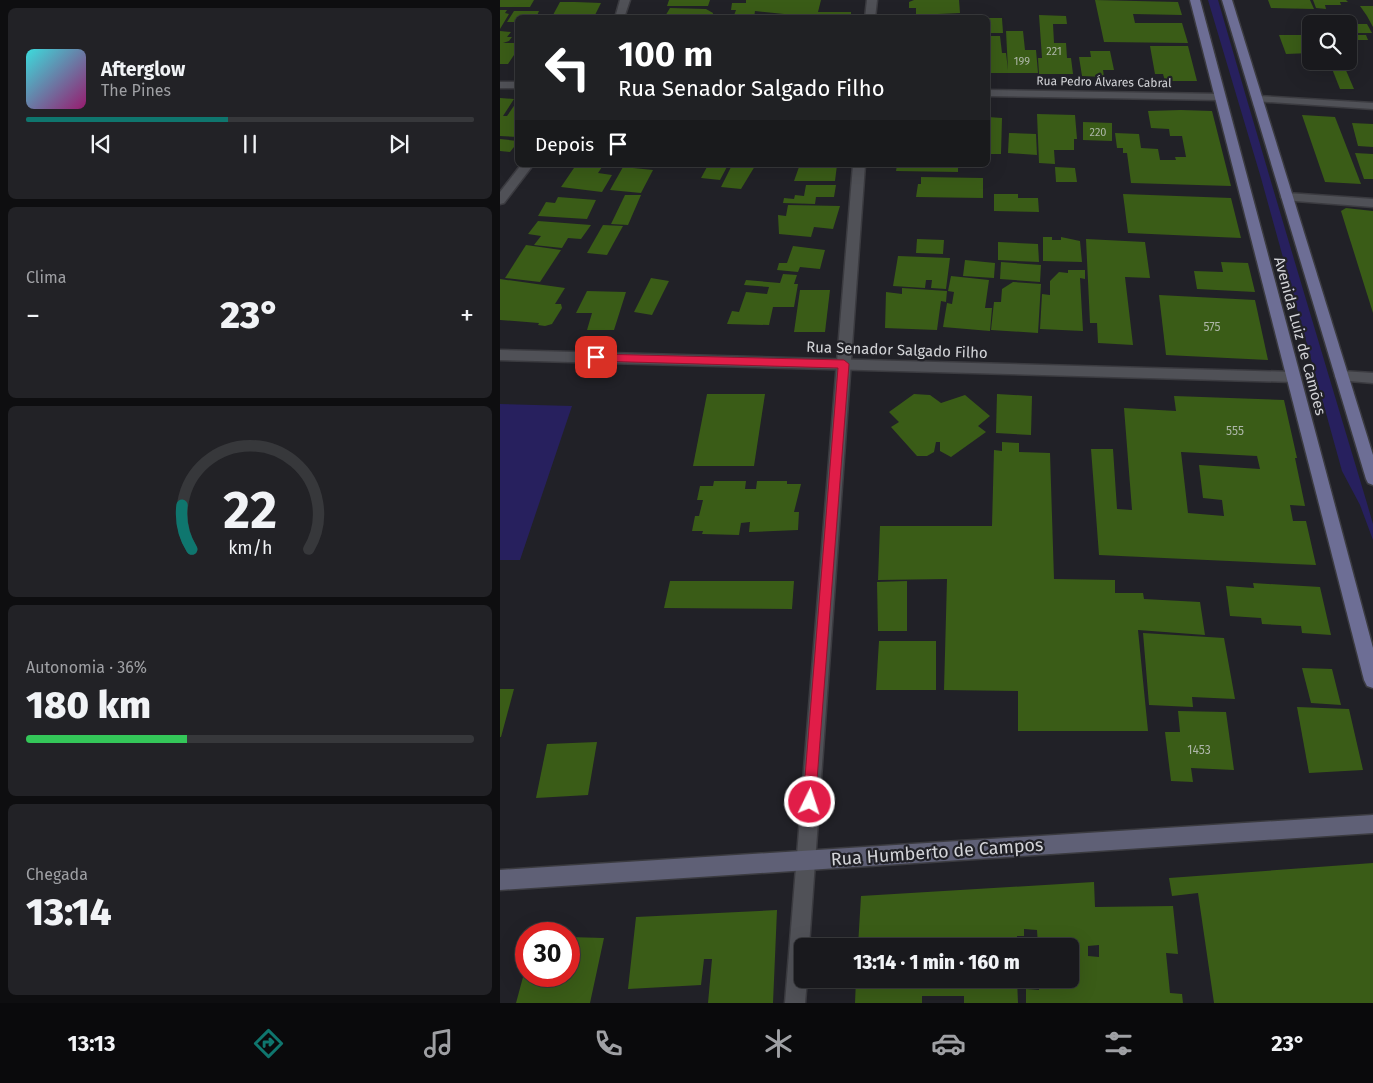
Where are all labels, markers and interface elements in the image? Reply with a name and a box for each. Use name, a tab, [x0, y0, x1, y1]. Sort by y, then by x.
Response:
map controls	[1302, 15, 1357, 70]
button: search	[1302, 15, 1357, 70]
text: 100 m	[618, 33, 713, 75]
icon: left	[535, 35, 600, 100]
house number: 221	[1046, 45, 1062, 58]
house number: 199	[1014, 55, 1030, 68]
text: Afterglow	[101, 58, 185, 81]
street label: Rua Pedro Álvares Cabral	[1036, 73, 1172, 90]
text: Rua Senador Salgado Filho	[618, 75, 885, 102]
text: The Pines	[101, 81, 171, 100]
house number: 220	[1089, 126, 1107, 139]
icon: previous	[87, 130, 115, 158]
icon: pause	[236, 130, 264, 158]
icon: next	[385, 130, 413, 158]
icon: arrive	[604, 130, 632, 158]
text: Depois	[535, 133, 594, 156]
street label: Avenida Luiz de Camões	[1270, 255, 1330, 417]
text: Clima	[26, 268, 66, 287]
text: 23°	[220, 292, 280, 338]
text: −	[26, 299, 40, 332]
text: +	[460, 299, 474, 332]
house number: 575	[1204, 320, 1220, 334]
pin	[575, 336, 617, 378]
street label: Rua Senador Salgado Filho	[806, 338, 988, 362]
icon: arrive	[582, 343, 610, 371]
house number: 555	[1226, 424, 1244, 438]
text: 22	[223, 479, 277, 542]
text: km/h	[228, 537, 272, 559]
text: Autonomia · 36%	[26, 658, 147, 677]
text: 180 km	[26, 682, 151, 728]
house number: 1453	[1187, 743, 1211, 757]
position arrow	[783, 775, 835, 827]
street label: Rua Humberto de Campos	[830, 834, 1044, 870]
text: Chegada	[26, 865, 88, 884]
text: 13:14	[26, 889, 112, 935]
speed limit sign: 30	[515, 922, 580, 987]
text: 13:14 · 1 min · 160 m	[853, 951, 1020, 974]
icon: directions	[251, 1026, 286, 1061]
icon: music	[421, 1026, 456, 1061]
icon: phone	[591, 1026, 626, 1061]
icon: climate	[761, 1026, 796, 1061]
icon: car	[931, 1026, 966, 1061]
icon: filters	[1101, 1026, 1136, 1061]
text: 13:13	[68, 1030, 115, 1057]
text: 23°	[1271, 1030, 1305, 1057]

